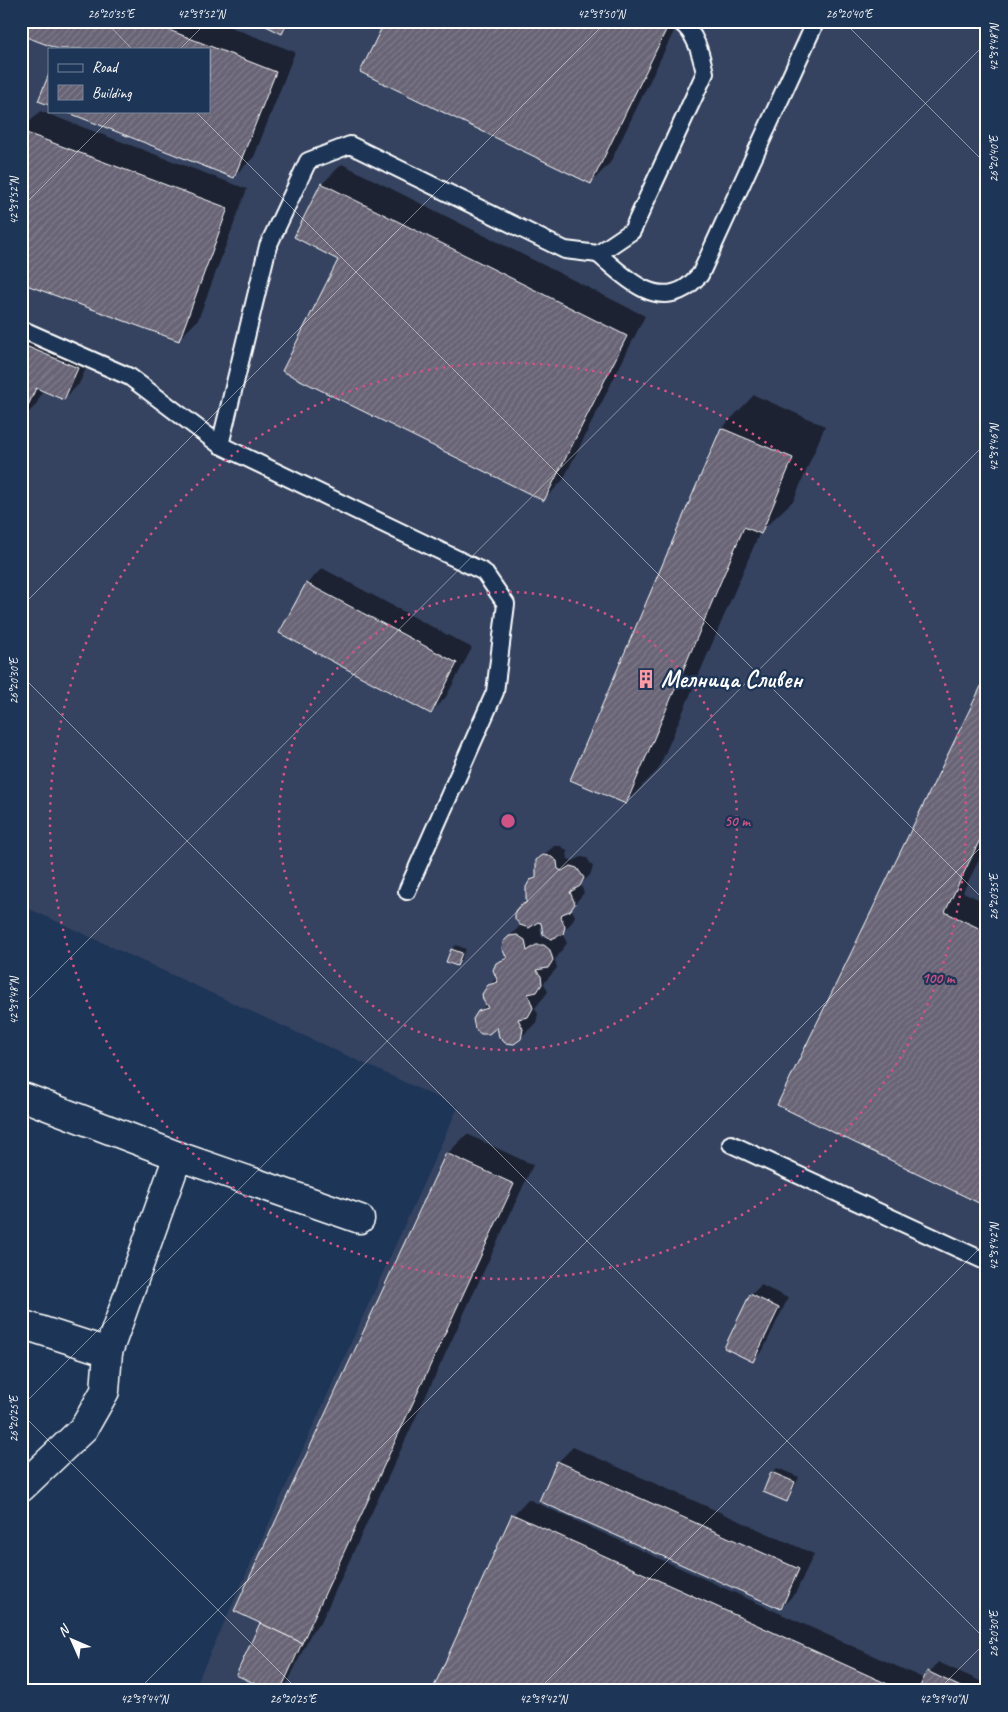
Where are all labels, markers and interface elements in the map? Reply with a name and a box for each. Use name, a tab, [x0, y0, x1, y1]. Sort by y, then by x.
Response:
text: 26°20'35"E	[88, 6, 136, 22]
text: 42°39'52"N	[177, 6, 226, 22]
text: 42°39'50"N	[577, 6, 626, 22]
text: 26°20'40"E	[826, 6, 874, 22]
text: 42°39'48"N	[986, 23, 1002, 72]
legend	[48, 48, 210, 112]
text: Road	[92, 58, 119, 77]
text: Building	[92, 84, 132, 103]
text: 26°20'40"E	[986, 134, 1002, 182]
text: 42°39'52"N	[6, 176, 22, 225]
text: 42°39'46"N	[986, 423, 1002, 472]
text: 26°20'30"E	[6, 656, 22, 704]
place label: Мелница Сливен	[661, 664, 804, 694]
building icon: Мелница Сливен	[635, 668, 657, 690]
centre of rings	[499, 812, 517, 830]
text: 50 m	[724, 812, 751, 831]
text: 26°20'35"E	[986, 872, 1002, 920]
text: 100 m	[922, 969, 956, 988]
text: 42°39'48"N	[6, 976, 22, 1025]
text: 42°39'42"N	[986, 1222, 1002, 1271]
text: 26°20'25"E	[6, 1394, 22, 1442]
text: 26°20'30"E	[986, 1609, 1002, 1657]
north arrow	[48, 1614, 98, 1664]
text: N	[54, 1620, 74, 1640]
text: 42°39'44"N	[120, 1691, 169, 1707]
text: 26°20'25"E	[270, 1691, 318, 1707]
text: 42°39'42"N	[519, 1691, 568, 1707]
text: 42°39'40"N	[919, 1691, 968, 1707]

